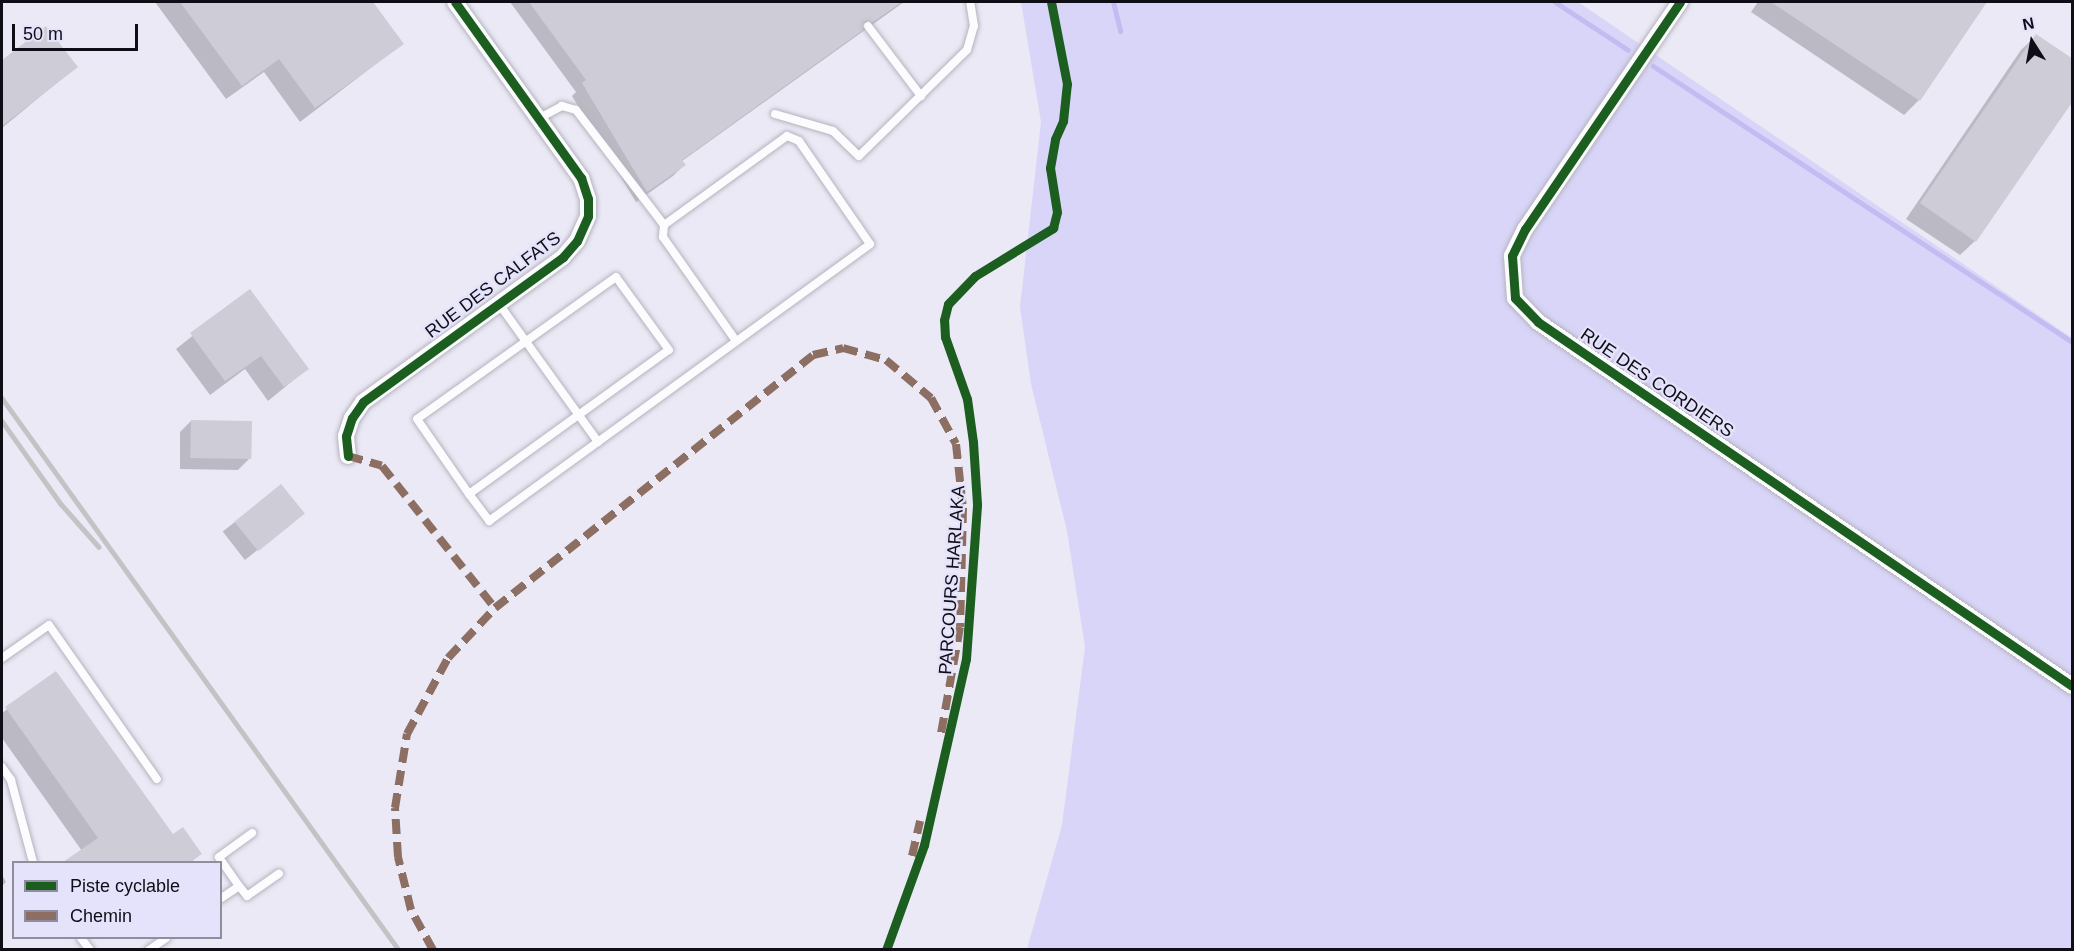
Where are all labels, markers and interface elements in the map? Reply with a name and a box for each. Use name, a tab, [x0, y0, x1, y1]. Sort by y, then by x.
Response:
scale bar	[15, 12, 141, 50]
north arrow	[2002, 12, 2062, 72]
text: N	[2021, 14, 2036, 33]
text: 50 m	[23, 24, 63, 44]
street label: RUE DES CALFATS	[421, 227, 565, 343]
street label: RUE DES CORDIERS	[1576, 324, 1738, 442]
street label: PARCOURS HARLAKA	[935, 485, 969, 675]
legend	[12, 861, 222, 939]
text: Piste cyclable	[70, 876, 180, 896]
text: Chemin	[70, 906, 132, 926]

